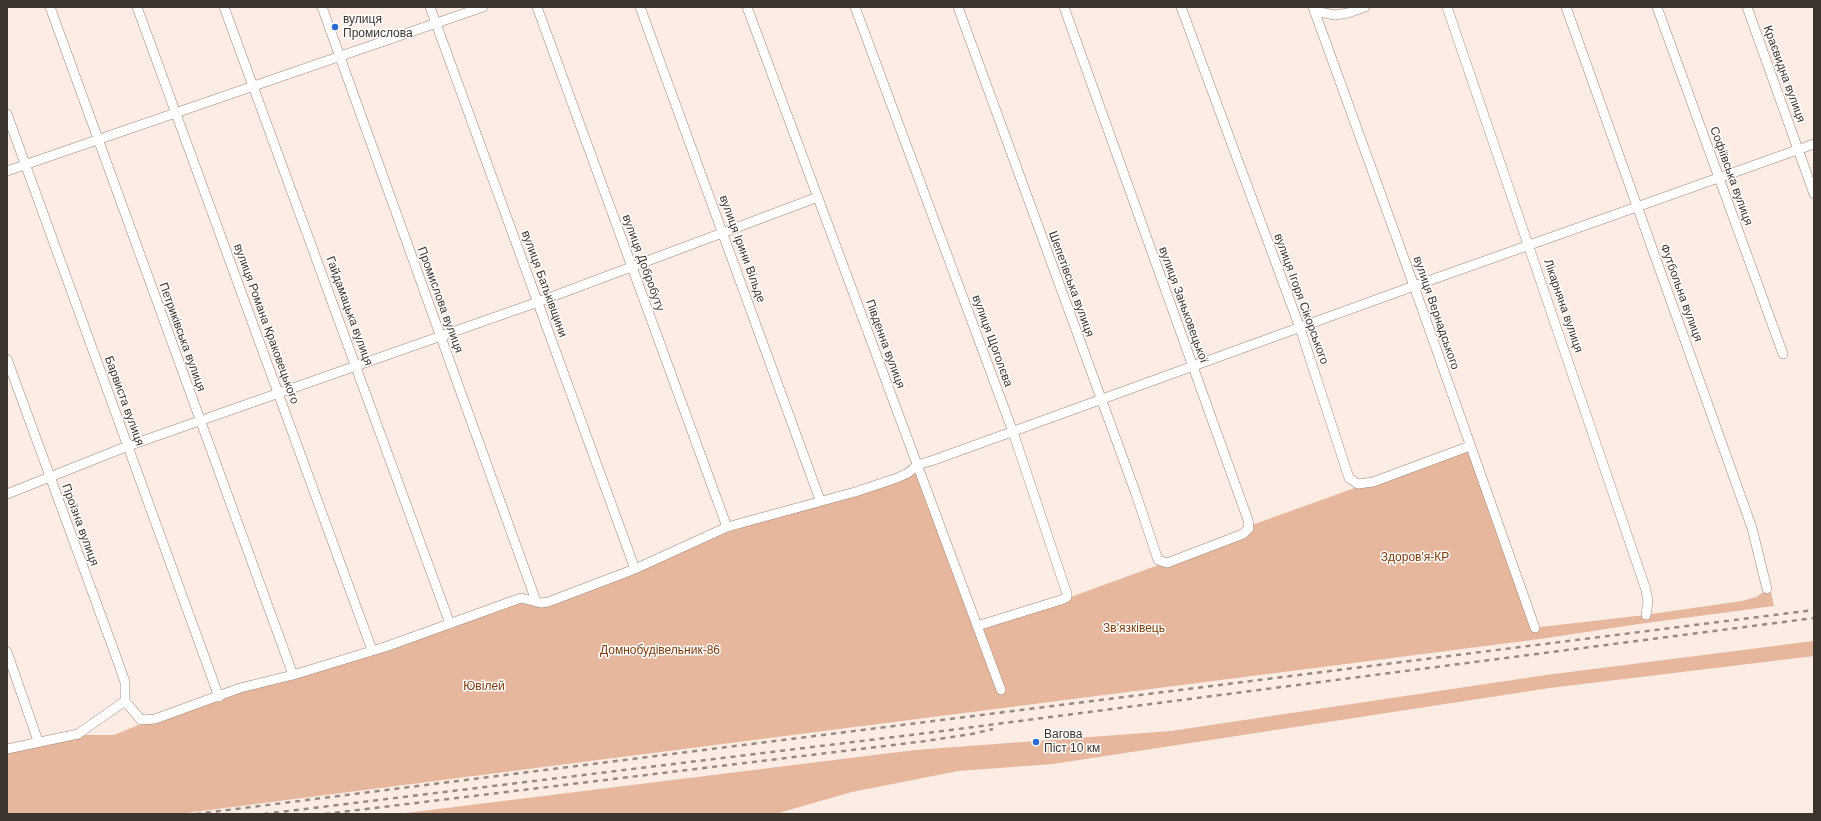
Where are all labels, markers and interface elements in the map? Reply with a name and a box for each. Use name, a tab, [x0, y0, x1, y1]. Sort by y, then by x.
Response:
place label: вулиця Промислова	[343, 13, 413, 41]
marker: вулиця Промислова	[330, 22, 340, 32]
street label: Краєвидна вулиця	[1760, 24, 1808, 124]
street label: Софіївська вулиця	[1706, 125, 1756, 227]
street label: вулиця Ірини Вільде	[716, 193, 768, 305]
street label: вулиця Добробуту	[619, 213, 667, 313]
street label: вулиця Батьківщини	[518, 229, 570, 339]
street label: Шепетівська вулиця	[1045, 229, 1097, 339]
street label: вулиця Ігоря Сікорського	[1271, 232, 1331, 366]
street label: вулиця Романа Краковецького	[230, 242, 302, 406]
street label: Футбольна вулиця	[1657, 242, 1705, 344]
street label: Промислова вулиця	[414, 245, 466, 355]
street label: вулиця Заньковецької	[1155, 245, 1211, 365]
street label: Гайдамацька вулиця	[323, 254, 375, 368]
street label: вулиця Вернадського	[1410, 254, 1462, 372]
street label: Лікарняна вулиця	[1540, 257, 1586, 355]
street label: Петриківська вулиця	[156, 281, 208, 393]
street label: вулиця Щоголєва	[969, 293, 1015, 389]
street label: Південна вулиця	[862, 298, 908, 390]
street label: Барвиста вулиця	[101, 354, 147, 448]
street label: Проїзна вулиця	[58, 482, 102, 568]
park label: Здоров'я-КР	[1381, 551, 1449, 565]
park label: Зв'язківець	[1103, 622, 1165, 636]
park label: Домнобудівельник-86	[600, 644, 720, 658]
park label: Ювілей	[463, 680, 505, 694]
place label: Вагова Піст 10 км	[1044, 728, 1100, 756]
marker: Вагова Піст 10 км	[1031, 737, 1041, 747]

